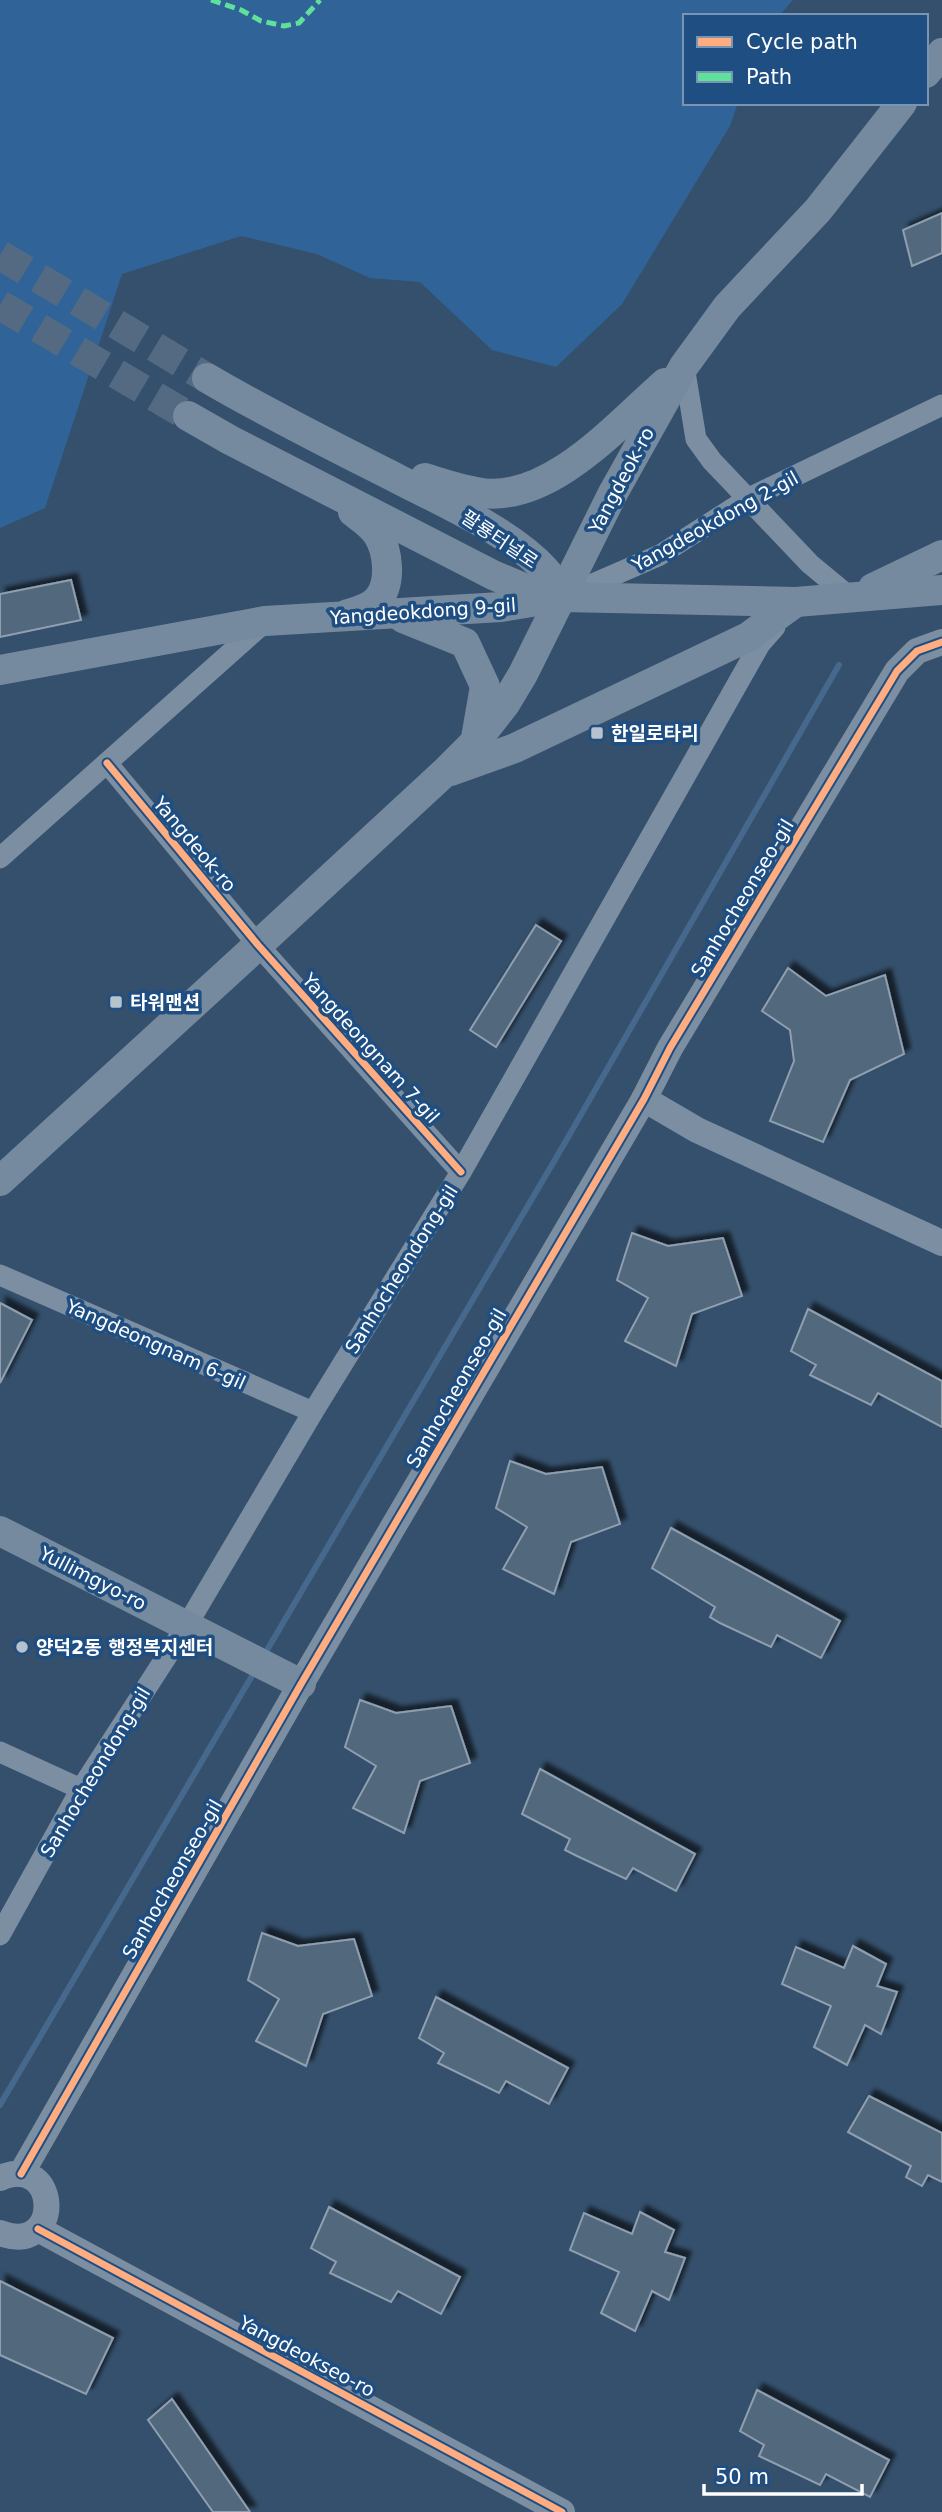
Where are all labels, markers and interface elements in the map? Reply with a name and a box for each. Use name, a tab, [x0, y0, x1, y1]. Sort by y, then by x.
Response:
legend	[683, 14, 928, 105]
text: Cycle path	[746, 30, 858, 54]
text: Path	[746, 65, 792, 89]
street label: Yangdeok-ro	[583, 423, 658, 538]
street label: Yangdeokdong 2-gil	[627, 466, 802, 576]
street label: 팔룡터널로	[458, 505, 542, 573]
street label: Yangdeokdong 9-gil	[328, 594, 517, 629]
place label: 한일로타리	[611, 722, 698, 744]
marker: 한일로타리	[589, 725, 605, 741]
street label: Yangdeok-ro	[148, 791, 241, 896]
street label: Sanhocheonseo-gil	[686, 815, 798, 981]
street label: Yangdeongnam 7-gil	[297, 968, 444, 1127]
place label: 타워맨션	[130, 991, 200, 1013]
marker: 타워맨션	[108, 994, 124, 1010]
street label: Sanhocheondong-gil	[340, 1181, 462, 1357]
street label: Yangdeongnam 6-gil	[62, 1294, 249, 1394]
street label: Sanhocheonseo-gil	[401, 1304, 511, 1472]
street label: Yullimgyo-ro	[35, 1541, 150, 1614]
place label: 양덕2동 행정복지센터	[36, 1636, 213, 1658]
marker: 양덕2동 행정복지센터	[14, 1639, 30, 1655]
street label: Sanhocheondong-gil	[35, 1683, 155, 1861]
street label: Sanhocheonseo-gil	[117, 1795, 227, 1963]
street label: Yangdeokseo-ro	[234, 2310, 379, 2401]
scale bar	[704, 2452, 862, 2496]
text: 50 m	[715, 2465, 769, 2489]

